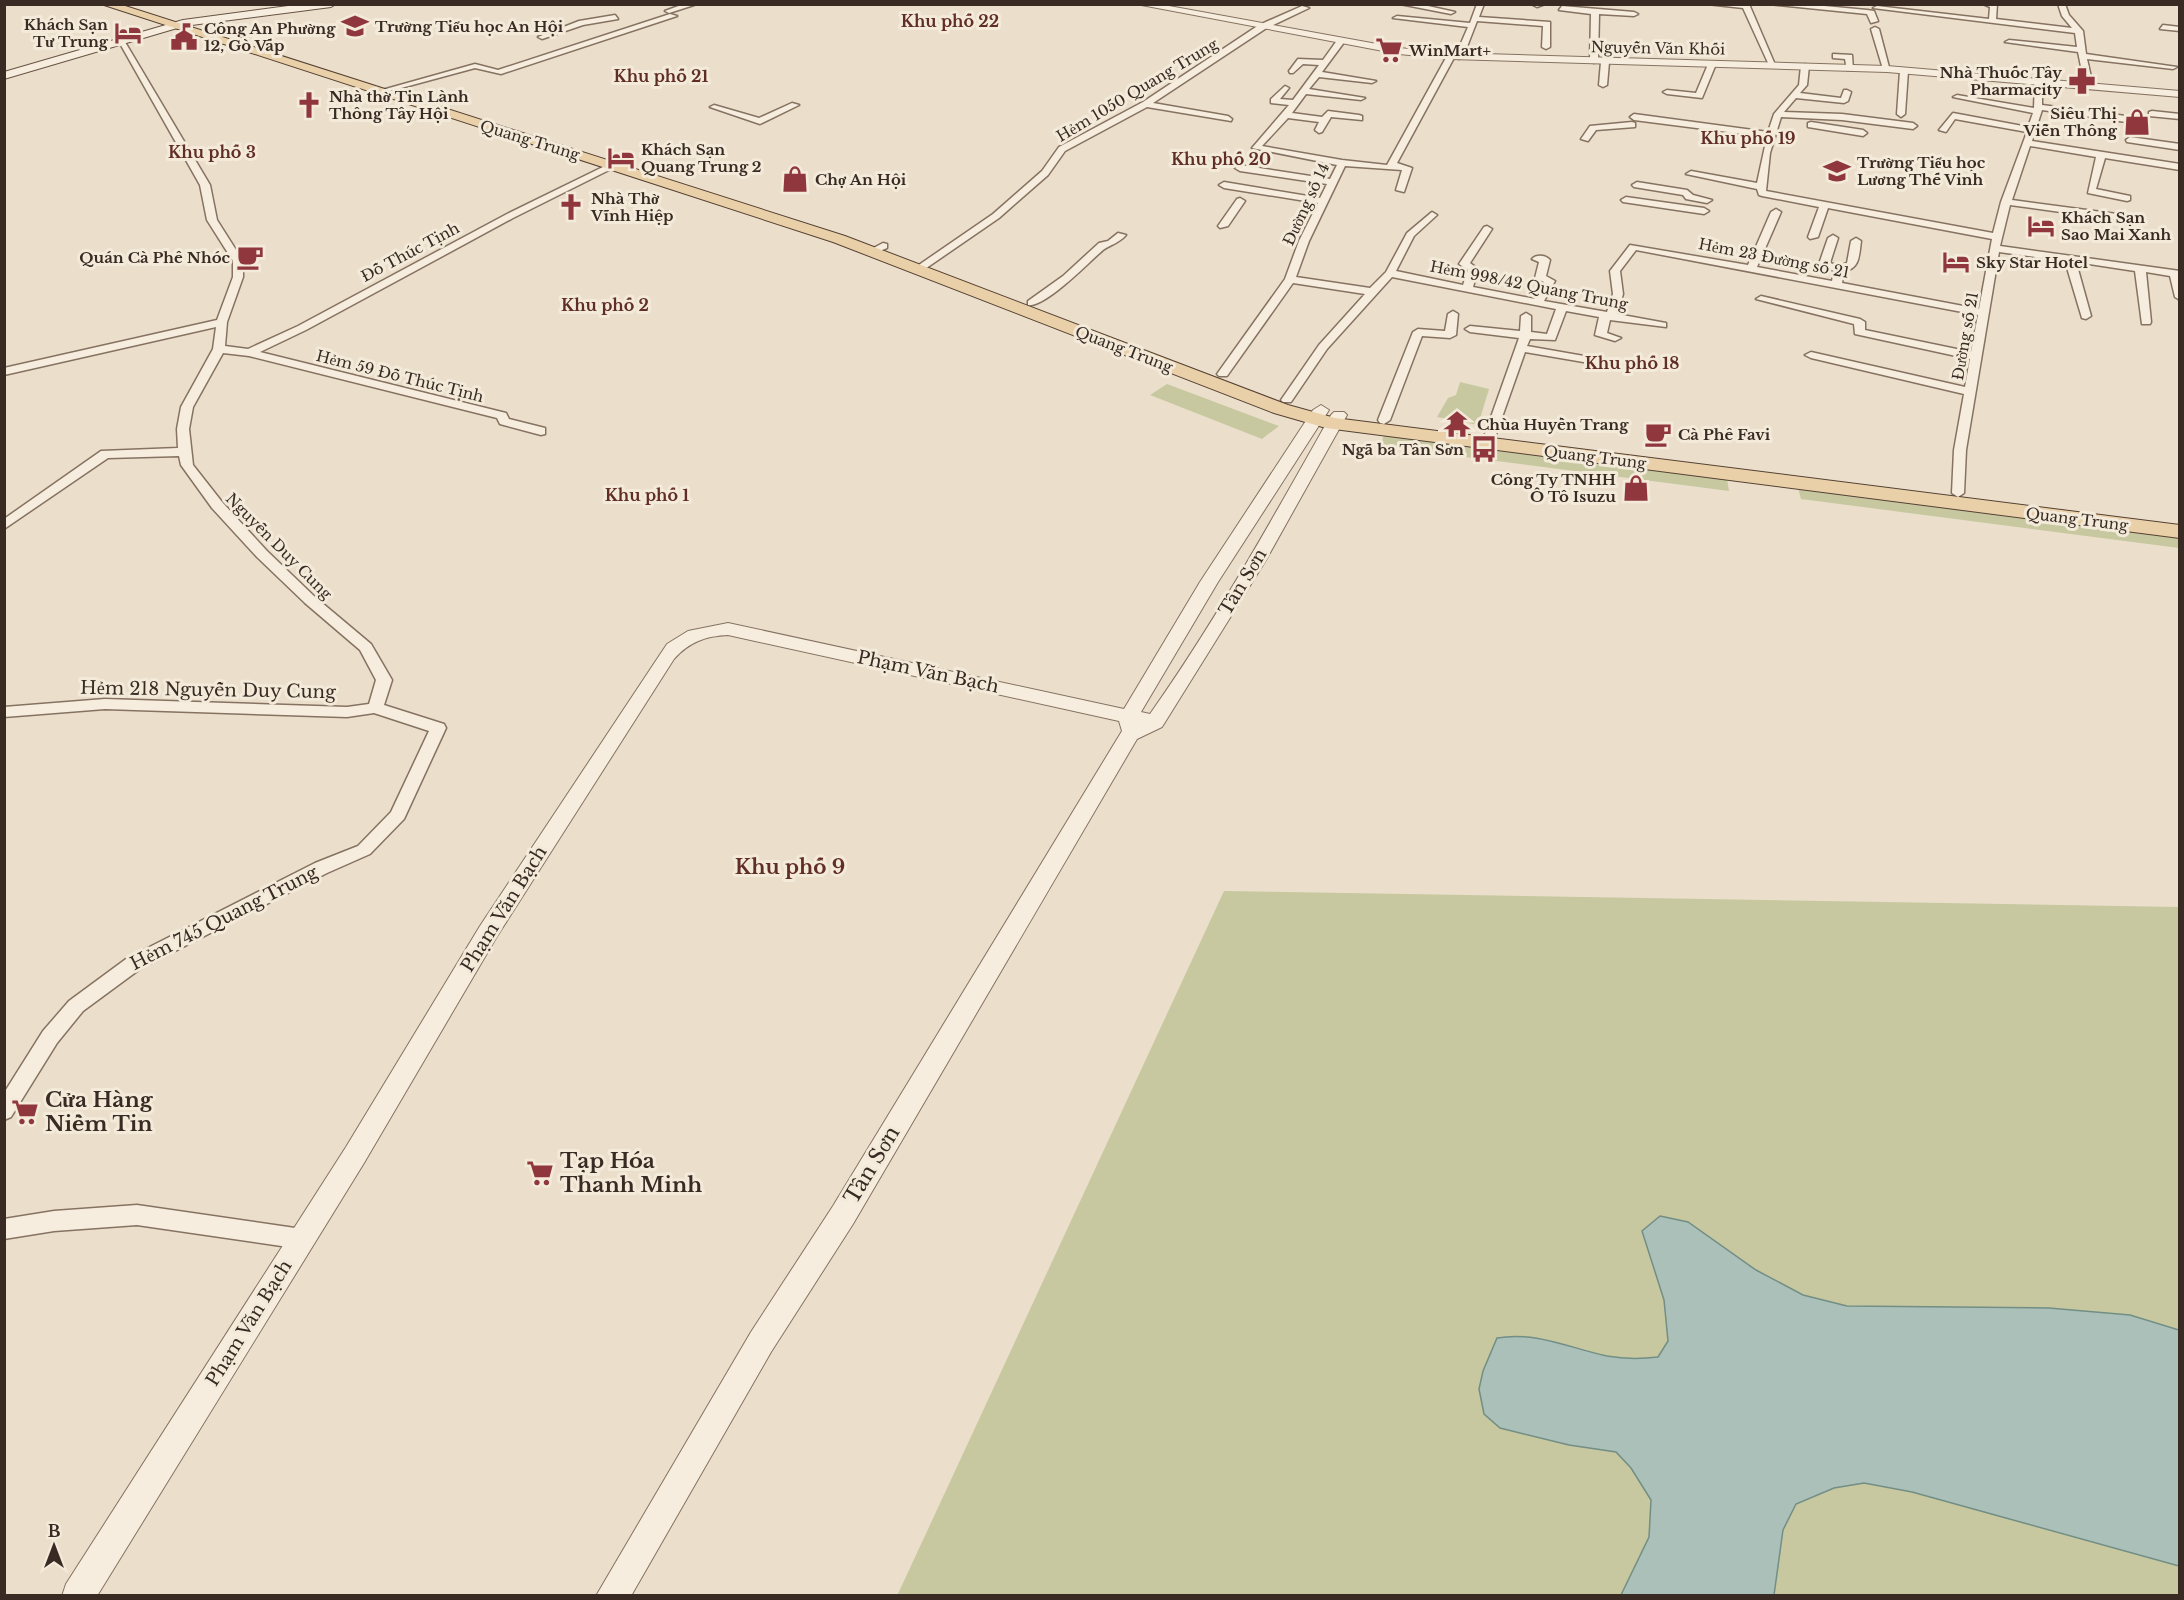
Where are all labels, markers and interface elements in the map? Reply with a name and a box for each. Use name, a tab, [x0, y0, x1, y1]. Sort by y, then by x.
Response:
school or university icon: Trường Tiểu học An Hội	[340, 11, 370, 41]
district label: Khu phố 22	[901, 11, 999, 31]
place label: Khách Sạn Tư Trung	[24, 15, 109, 51]
place label: Trường Tiểu học An Hội	[375, 17, 564, 36]
hotel icon: Khách Sạn Tư Trung	[113, 18, 143, 48]
place label: Công An Phường 12, Gò Vấp	[204, 19, 336, 55]
public building icon: Công An Phường 12, Gò Vấp	[169, 22, 199, 52]
street label: Hẻm 1050 Quang Trung	[1053, 34, 1222, 146]
supermarket icon: WinMart+	[1374, 35, 1404, 65]
street label: Nguyễn Văn Khối	[1591, 37, 1725, 59]
place label: WinMart+	[1408, 41, 1491, 60]
place label: Nhà Thuốc Tây Pharmacity	[1939, 63, 2062, 99]
district label: Khu phố 21	[614, 66, 708, 86]
pharmacy icon: Nhà Thuốc Tây Pharmacity	[2067, 66, 2097, 96]
place label: Nhà thờ Tin Lành Thông Tây Hội	[329, 87, 469, 123]
church icon: Nhà thờ Tin Lành Thông Tây Hội	[294, 90, 324, 120]
place label: Siêu Thị Viễn Thông	[2022, 104, 2118, 140]
shop icon: Siêu Thị Viễn Thông	[2122, 107, 2152, 137]
street label: Quang Trung	[478, 116, 583, 164]
district label: Khu phố 19	[1700, 128, 1796, 148]
place label: Khách Sạn Quang Trung 2	[641, 140, 762, 176]
district label: Khu phố 3	[168, 142, 256, 162]
hotel icon: Khách Sạn Quang Trung 2	[606, 143, 636, 173]
district label: Khu phố 20	[1171, 149, 1271, 169]
place label: Trường Tiểu học Lương Thế Vinh	[1857, 153, 1986, 189]
school or university icon: Trường Tiểu học Lương Thế Vinh	[1822, 156, 1852, 186]
street label: Đường số 14	[1279, 160, 1333, 248]
shop icon: Chợ An Hội	[780, 164, 810, 194]
place label: Chợ An Hội	[815, 170, 907, 189]
place label: Nhà Thờ Vĩnh Hiệp	[590, 189, 673, 225]
church icon: Nhà Thờ Vĩnh Hiệp	[556, 192, 586, 222]
place label: Khách Sạn Sao Mai Xanh	[2061, 208, 2172, 244]
hotel icon: Khách Sạn Sao Mai Xanh	[2026, 211, 2056, 241]
street label: Đỗ Thúc Tịnh	[358, 218, 462, 286]
street label: Hẻm 23 Đường số 21	[1697, 234, 1851, 282]
cafe icon: Quán Cà Phê Nhóc	[235, 242, 265, 272]
hotel icon: Sky Star Hotel	[1941, 247, 1971, 277]
place label: Quán Cà Phê Nhóc	[79, 248, 231, 267]
place label: Sky Star Hotel	[1976, 253, 2089, 272]
street label: Hẻm 998/42 Quang Trung	[1428, 256, 1631, 314]
street label: Đường số 21	[1948, 290, 1982, 382]
district label: Khu phố 2	[561, 295, 649, 315]
street label: Quang Trung	[1072, 322, 1176, 377]
street label: Hẻm 59 Đỗ Thúc Tịnh	[314, 346, 486, 406]
district label: Khu phố 18	[1585, 353, 1679, 373]
temple icon: Chùa Huyền Trang	[1442, 409, 1472, 439]
place label: Chùa Huyền Trang	[1477, 415, 1629, 434]
cafe icon: Cà Phê Favi	[1643, 419, 1673, 449]
place label: Cà Phê Favi	[1678, 425, 1771, 444]
bus stop icon: Ngã ba Tân Sơn	[1469, 434, 1499, 464]
place label: Ngã ba Tân Sơn	[1342, 440, 1464, 459]
street label: Quang Trung	[1543, 441, 1648, 473]
place label: Công Ty TNHH Ô Tô Isuzu	[1491, 470, 1616, 506]
shop icon: Công Ty TNHH Ô Tô Isuzu	[1621, 473, 1651, 503]
district label: Khu phố 1	[605, 485, 689, 505]
street label: Nguyễn Duy Cung	[222, 489, 337, 604]
street label: Quang Trung	[2025, 503, 2130, 535]
street label: Tân Sơn	[1215, 545, 1271, 619]
street label: Phạm Văn Bạch	[855, 646, 1001, 698]
street label: Hẻm 218 Nguyễn Duy Cung	[80, 677, 336, 703]
street label: Phạm Văn Bạch	[456, 842, 552, 976]
district label: Khu phố 9	[735, 855, 845, 879]
street label: Hẻm 745 Quang Trung	[127, 861, 322, 975]
place label: Cửa Hàng Niềm Tin	[45, 1087, 154, 1137]
supermarket icon: Cửa Hàng Niềm Tin	[10, 1097, 40, 1127]
street label: Tân Sơn	[839, 1121, 905, 1209]
place label: Tạp Hóa Thanh Minh	[560, 1148, 702, 1198]
supermarket icon: Tạp Hóa Thanh Minh	[525, 1158, 555, 1188]
street label: Phạm Văn Bạch	[201, 1256, 297, 1390]
north arrow	[24, 1516, 84, 1576]
text: B	[48, 1521, 61, 1541]

